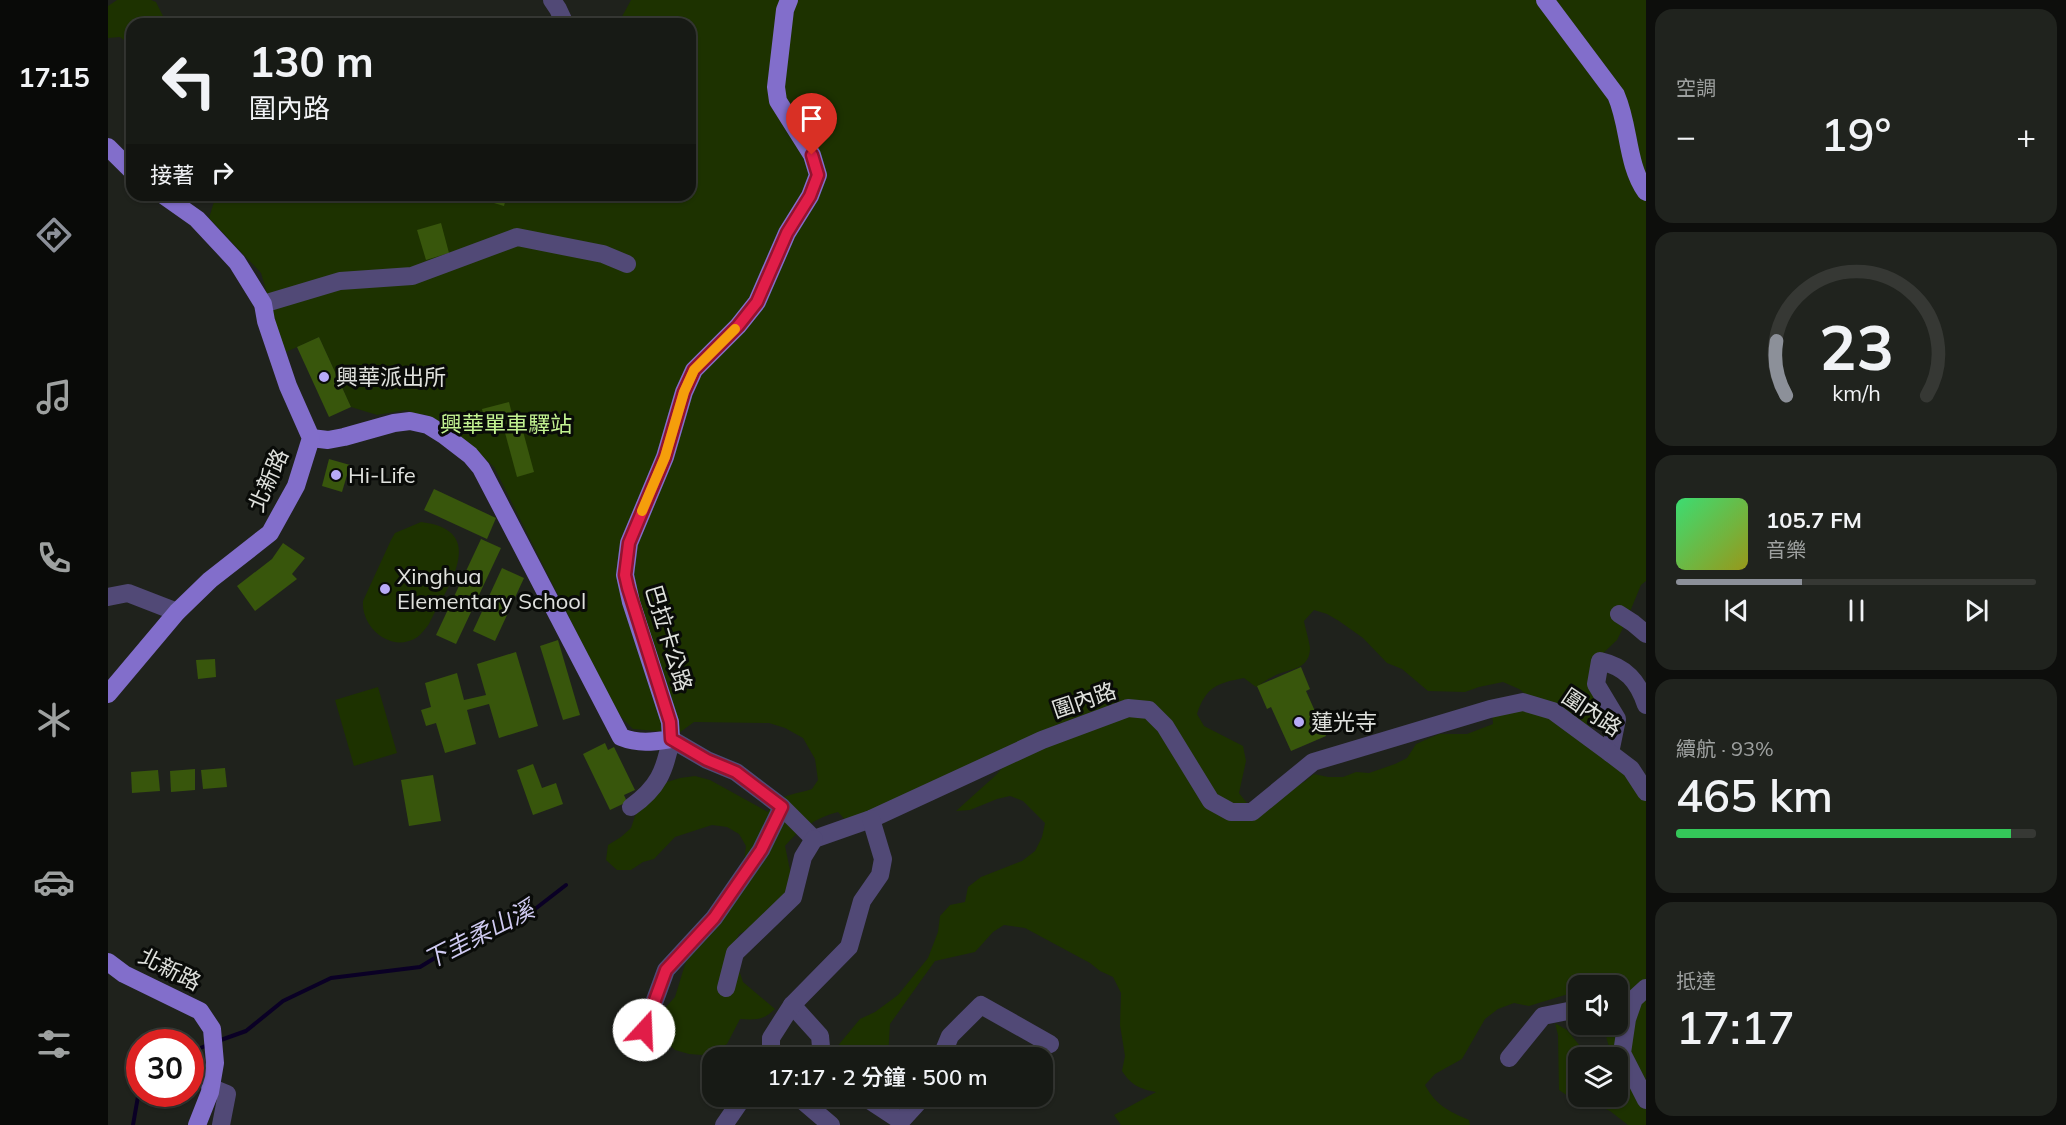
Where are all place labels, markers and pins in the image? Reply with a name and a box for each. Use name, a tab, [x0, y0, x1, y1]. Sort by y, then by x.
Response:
pin	[786, 93, 837, 155]
place label: 興華派出所	[336, 363, 446, 391]
marker: 興華派出所	[317, 370, 331, 384]
place label: Hi-Life	[348, 461, 416, 489]
marker: Hi-Life	[329, 468, 343, 482]
place label: Xinghua Elementary School	[397, 562, 586, 615]
marker: Xinghua Elementary School	[378, 582, 392, 596]
place label: 蓮光寺	[1311, 708, 1377, 736]
marker: 蓮光寺	[1292, 715, 1306, 729]

